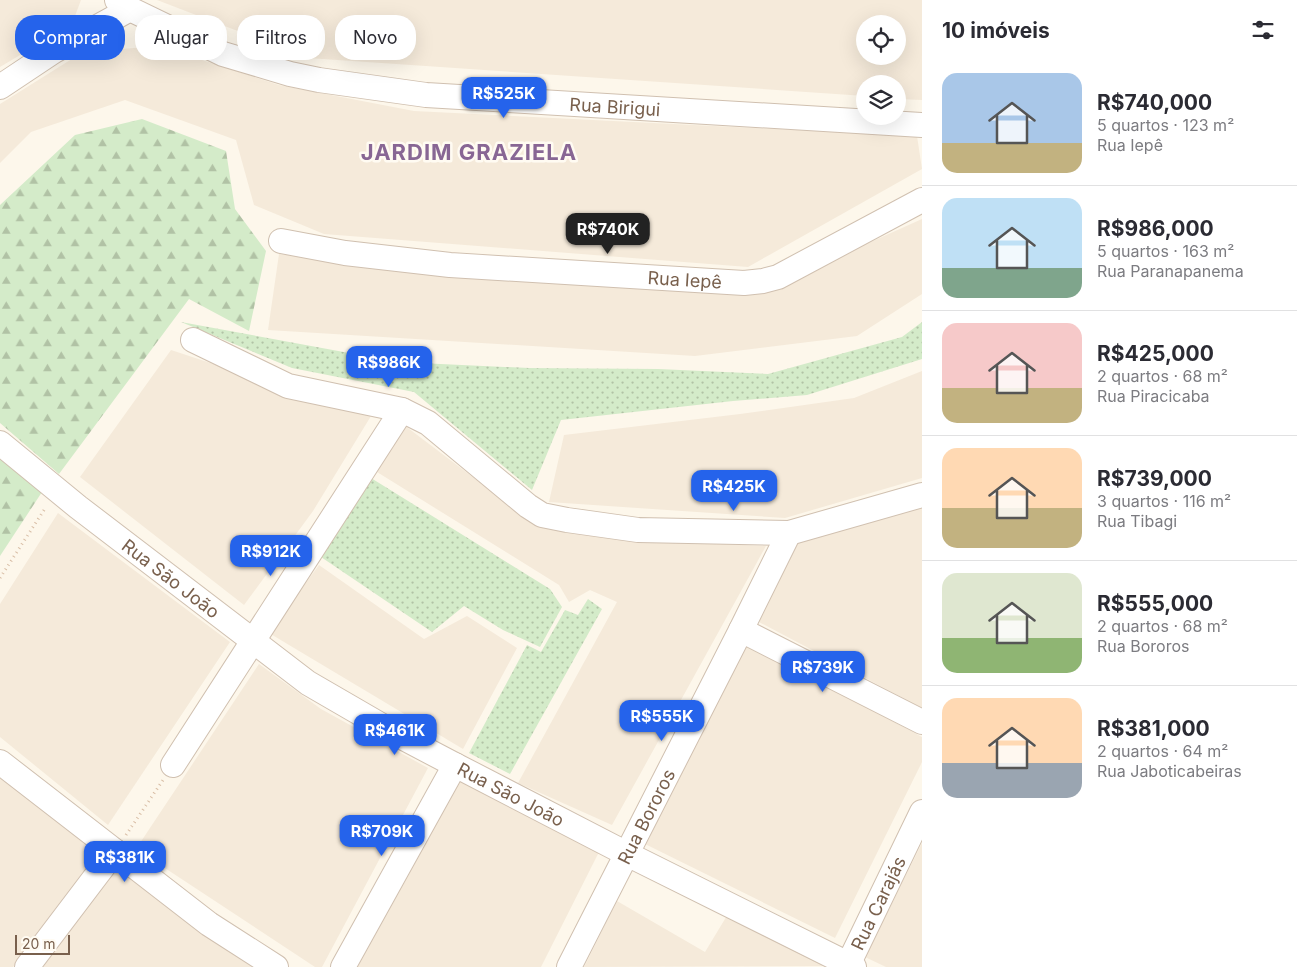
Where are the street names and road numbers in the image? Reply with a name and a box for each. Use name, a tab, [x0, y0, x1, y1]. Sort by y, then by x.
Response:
street label: Rua Birigui	[569, 93, 661, 120]
street label: Rua Iepê	[647, 267, 722, 292]
street label: Rua São João	[118, 534, 224, 622]
street label: Rua São João	[454, 758, 568, 830]
street label: Rua Bororos	[613, 765, 679, 868]
street label: Rua Carajás	[846, 853, 909, 953]

